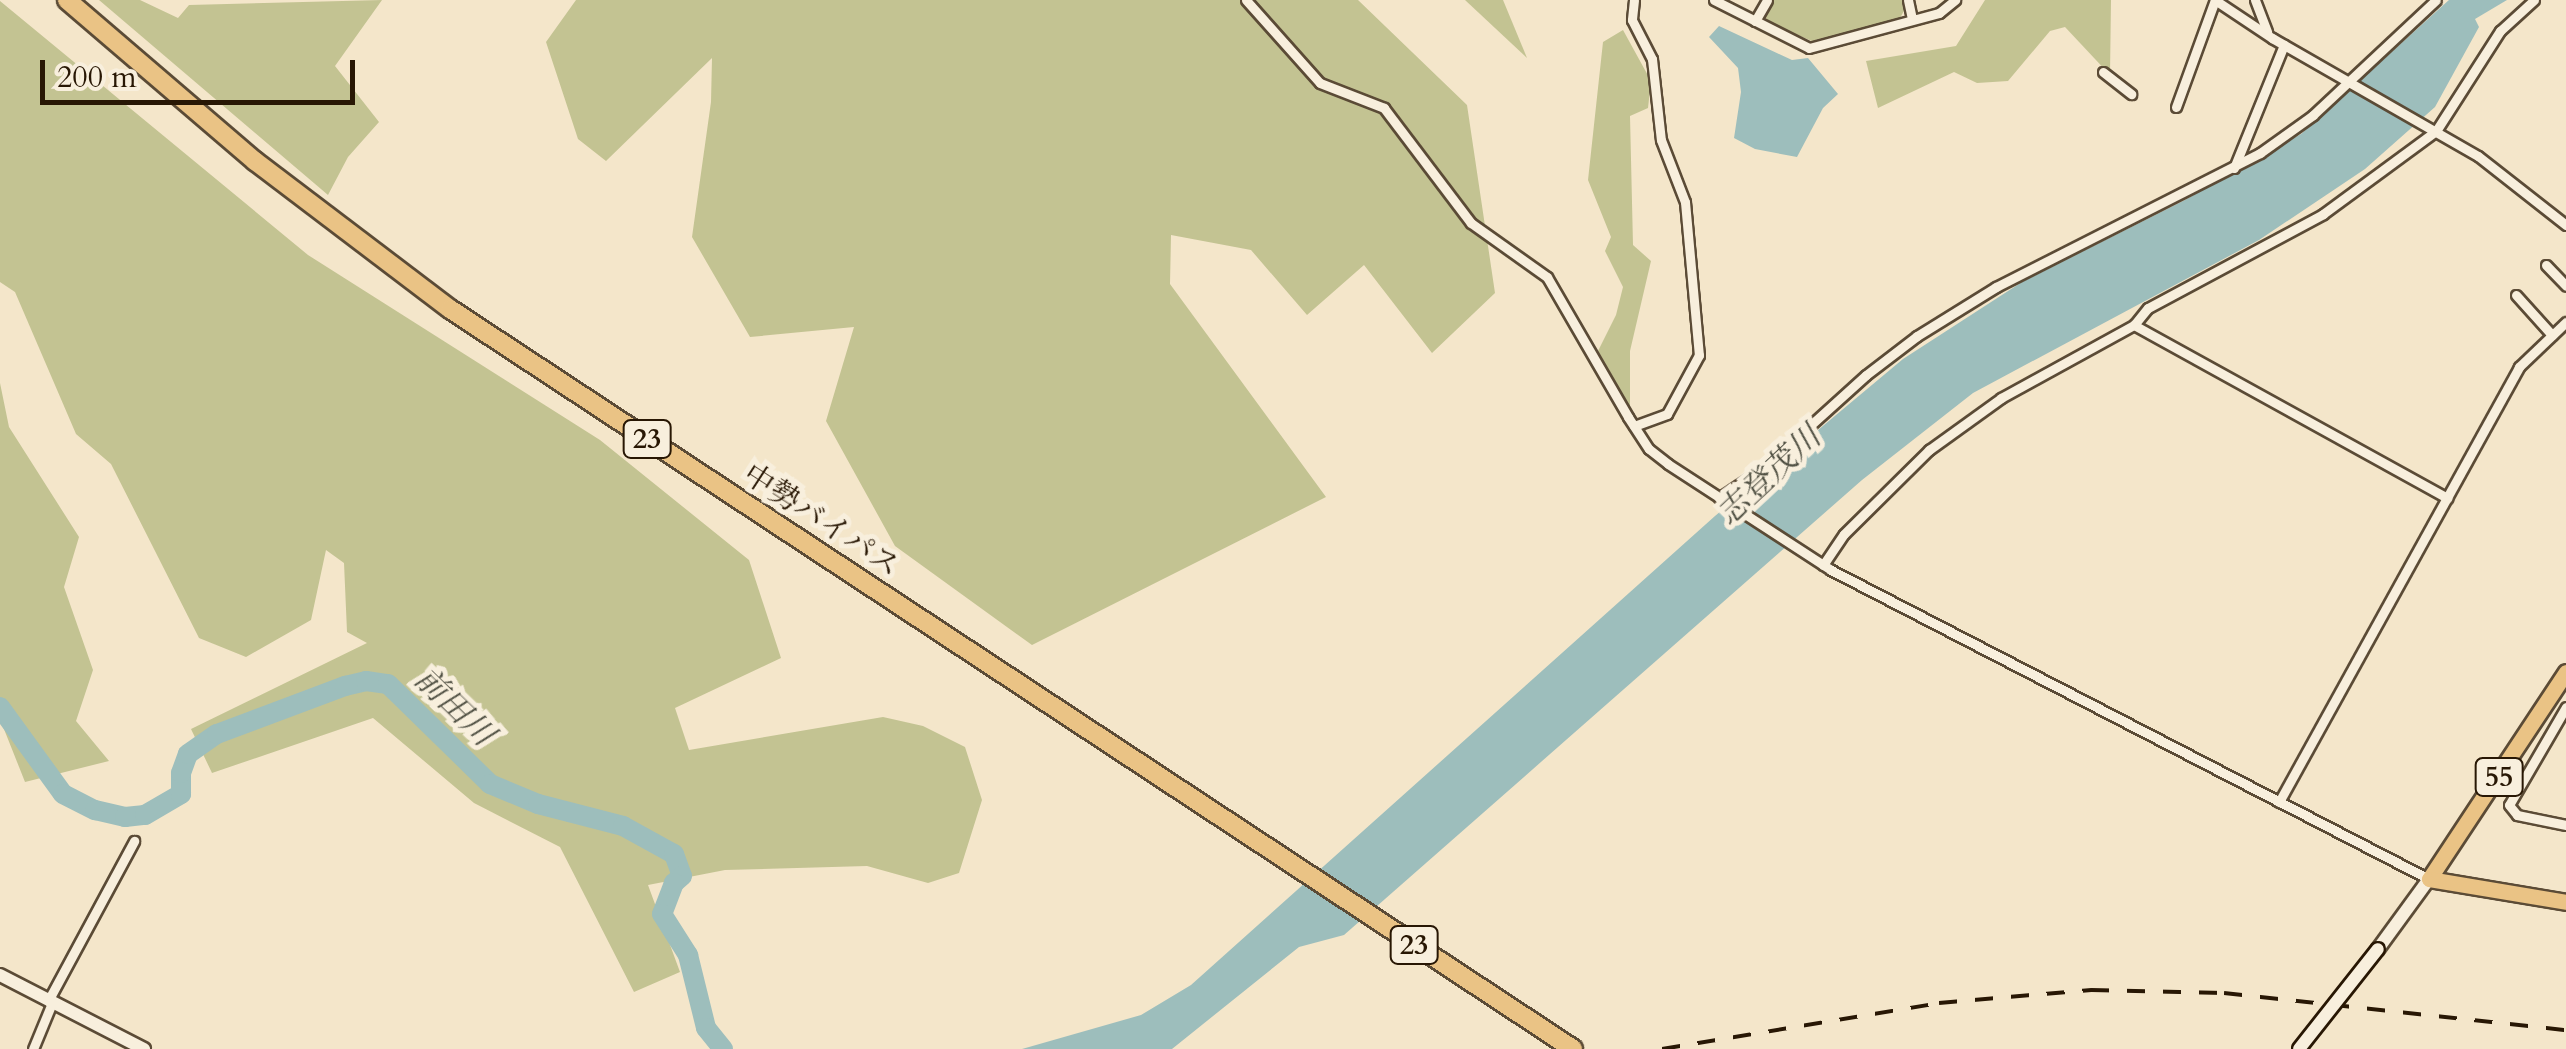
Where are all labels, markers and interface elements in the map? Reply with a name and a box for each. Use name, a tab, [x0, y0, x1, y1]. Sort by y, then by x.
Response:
scale bar	[45, 40, 360, 102]
text: 200 m	[57, 57, 137, 98]
road number: 23	[622, 416, 672, 462]
water label: 志登茂川	[1709, 418, 1829, 534]
street label: 中勢バイパス	[736, 457, 906, 585]
water label: 前田川	[406, 660, 502, 754]
road number: 55	[2474, 754, 2524, 800]
road number: 23	[1389, 922, 1439, 968]

